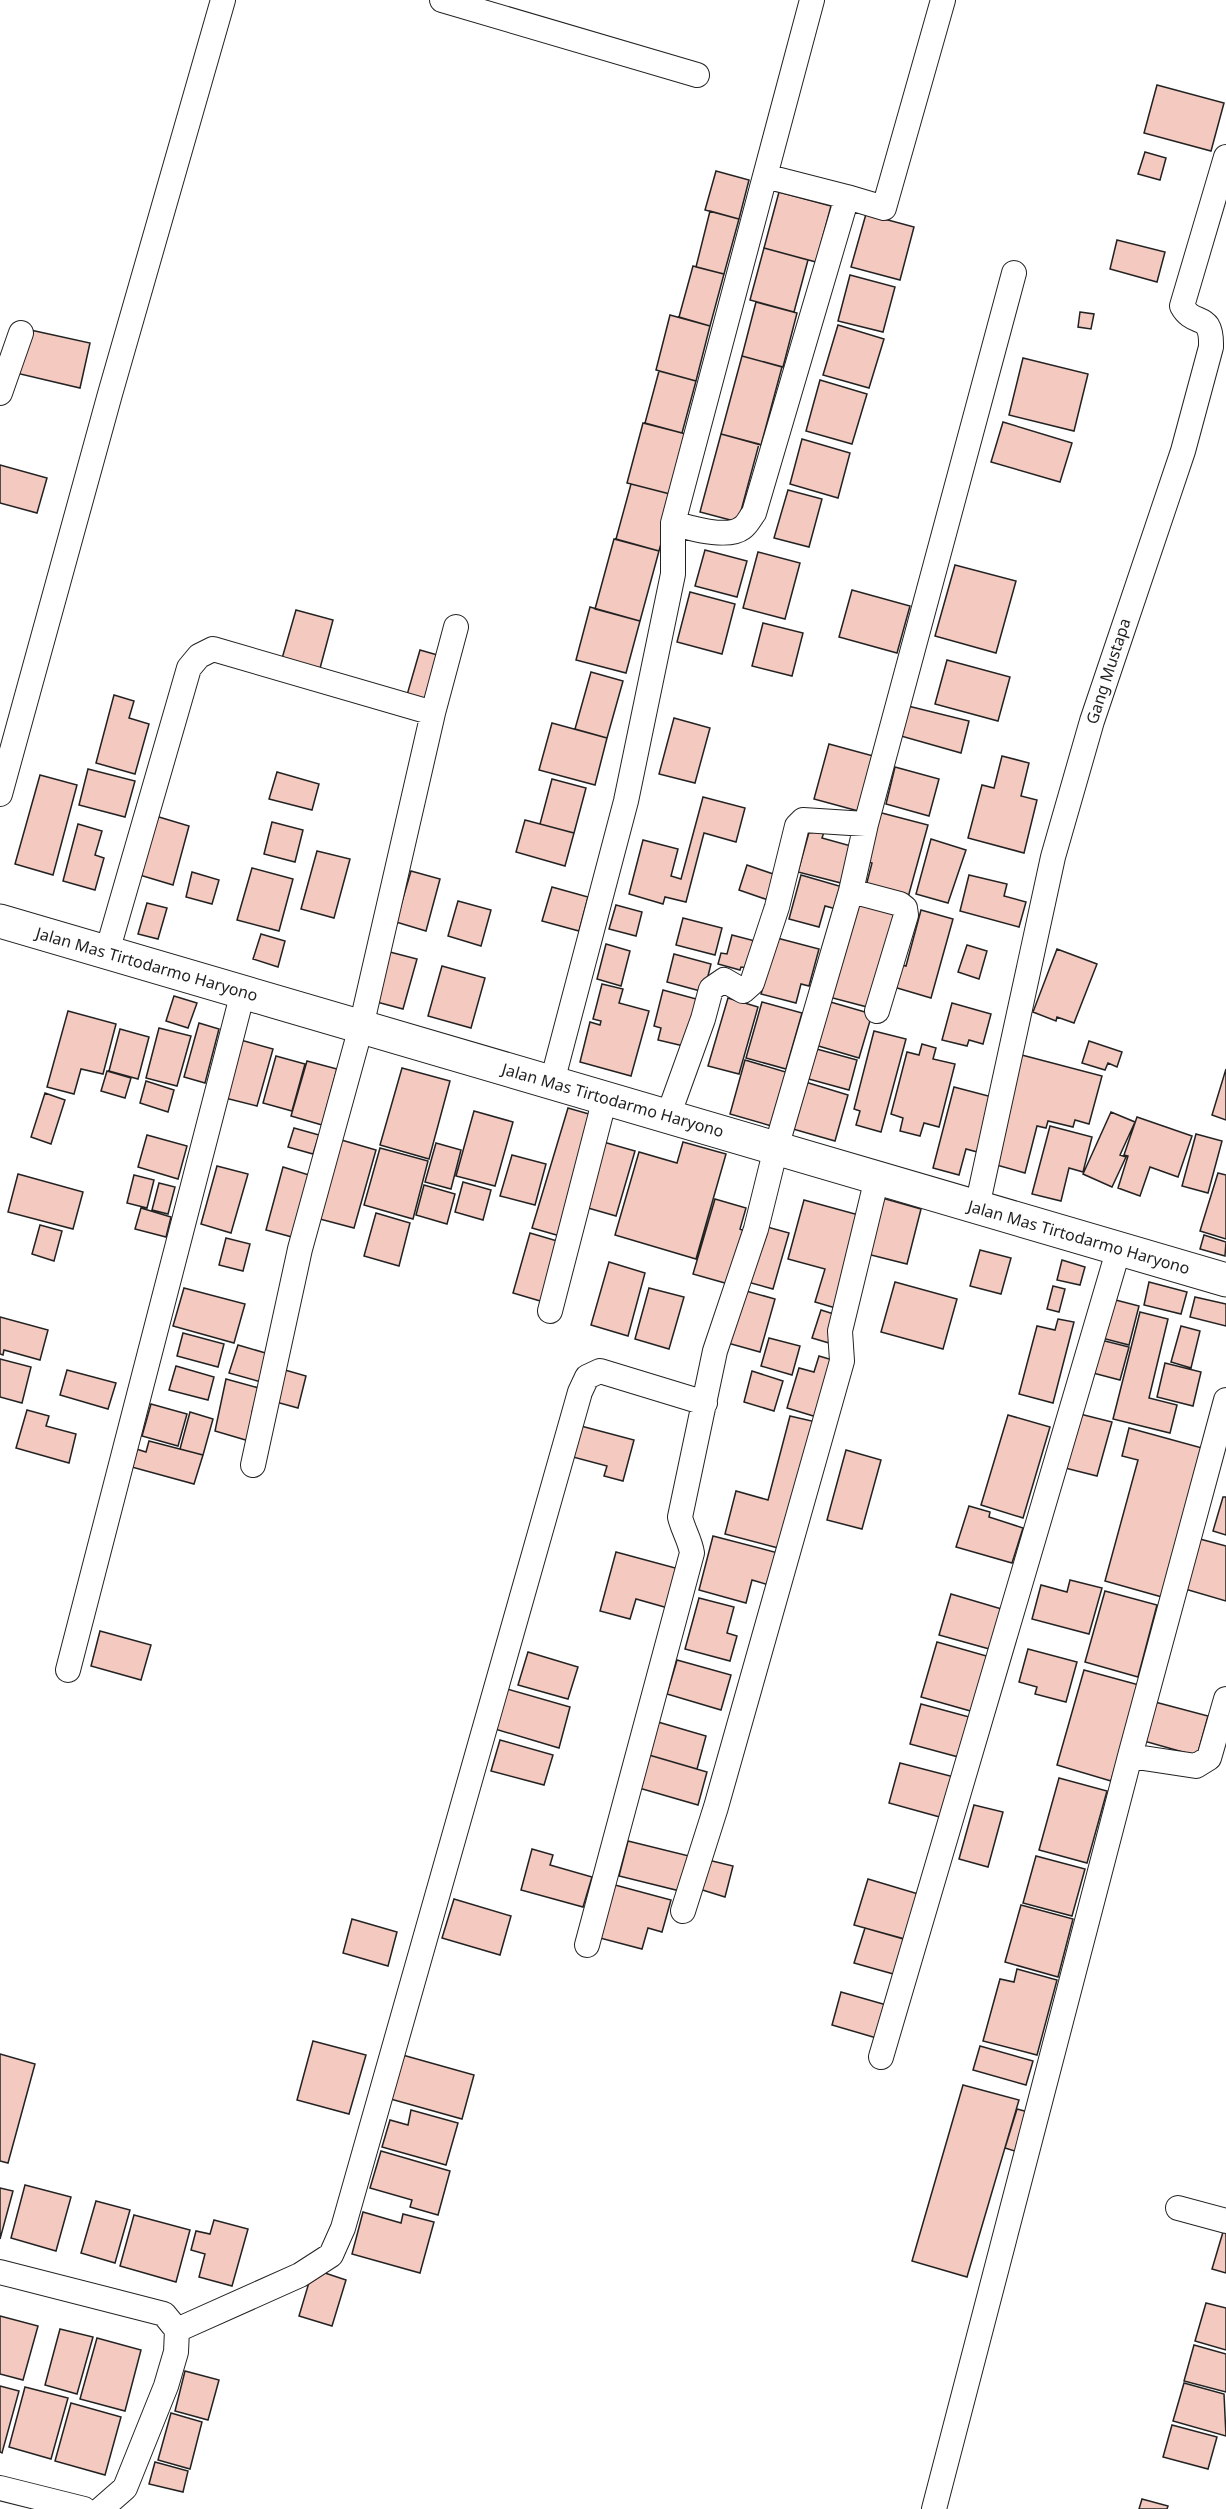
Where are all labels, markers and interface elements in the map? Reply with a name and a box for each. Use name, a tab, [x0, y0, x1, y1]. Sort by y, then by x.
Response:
street label: Gang Mustapa	[1081, 615, 1135, 727]
street label: Jalan Mas Tirtodarmo Haryono	[32, 921, 261, 1006]
street label: Jalan Mas Tirtodarmo Haryono	[498, 1057, 727, 1142]
street label: Jalan Mas Tirtodarmo Haryono	[964, 1194, 1193, 1279]

